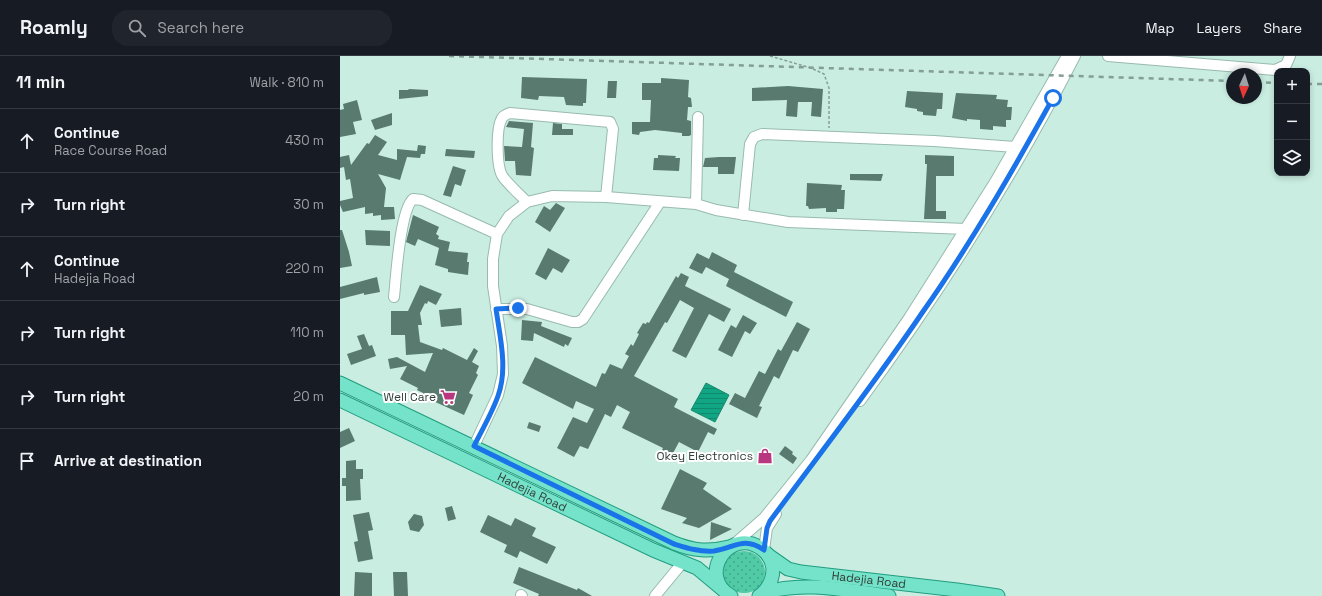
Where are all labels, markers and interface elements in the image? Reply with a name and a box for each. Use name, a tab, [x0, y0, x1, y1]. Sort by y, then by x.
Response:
search box	[112, 10, 392, 46]
text: Roamly	[20, 15, 88, 40]
icon: search	[126, 17, 148, 39]
text: Search here	[158, 18, 244, 37]
text: Map	[1145, 19, 1175, 37]
text: Layers	[1197, 19, 1241, 37]
text: Share	[1263, 19, 1302, 37]
north arrow	[1226, 68, 1262, 104]
map controls	[1274, 68, 1310, 176]
button: +	[1274, 68, 1310, 104]
text: 11 min	[16, 71, 65, 93]
text: Walk · 810 m	[250, 74, 324, 91]
route start	[1044, 89, 1062, 107]
button: −	[1274, 104, 1310, 140]
text: Continue	[54, 123, 120, 142]
icon: ahead	[16, 130, 38, 152]
text: 430 m	[285, 132, 324, 149]
button: layers	[1274, 140, 1310, 176]
text: Race Course Road	[54, 142, 167, 159]
icon: right	[16, 194, 38, 216]
text: Turn right	[54, 195, 125, 214]
text: 30 m	[293, 196, 324, 213]
text: Continue	[54, 251, 120, 270]
icon: ahead	[16, 258, 38, 280]
text: 220 m	[285, 260, 324, 277]
text: Hadejia Road	[54, 270, 135, 287]
route end	[509, 299, 527, 317]
icon: right	[16, 322, 38, 344]
text: Turn right	[54, 323, 125, 342]
text: 110 m	[290, 324, 324, 341]
icon: right	[16, 386, 38, 408]
text: Turn right	[54, 387, 125, 406]
text: 20 m	[293, 388, 324, 405]
supermarket icon: Well Care	[439, 388, 457, 406]
place label: Well Care	[384, 389, 436, 405]
shop icon: Okey Electronics	[756, 447, 774, 465]
place label: Okey Electronics	[657, 448, 753, 464]
icon: arrive	[16, 450, 38, 472]
text: Arrive at destination	[54, 451, 202, 470]
street label: Hadejia Road	[495, 469, 569, 515]
street label: Hadejia Road	[831, 568, 907, 592]

